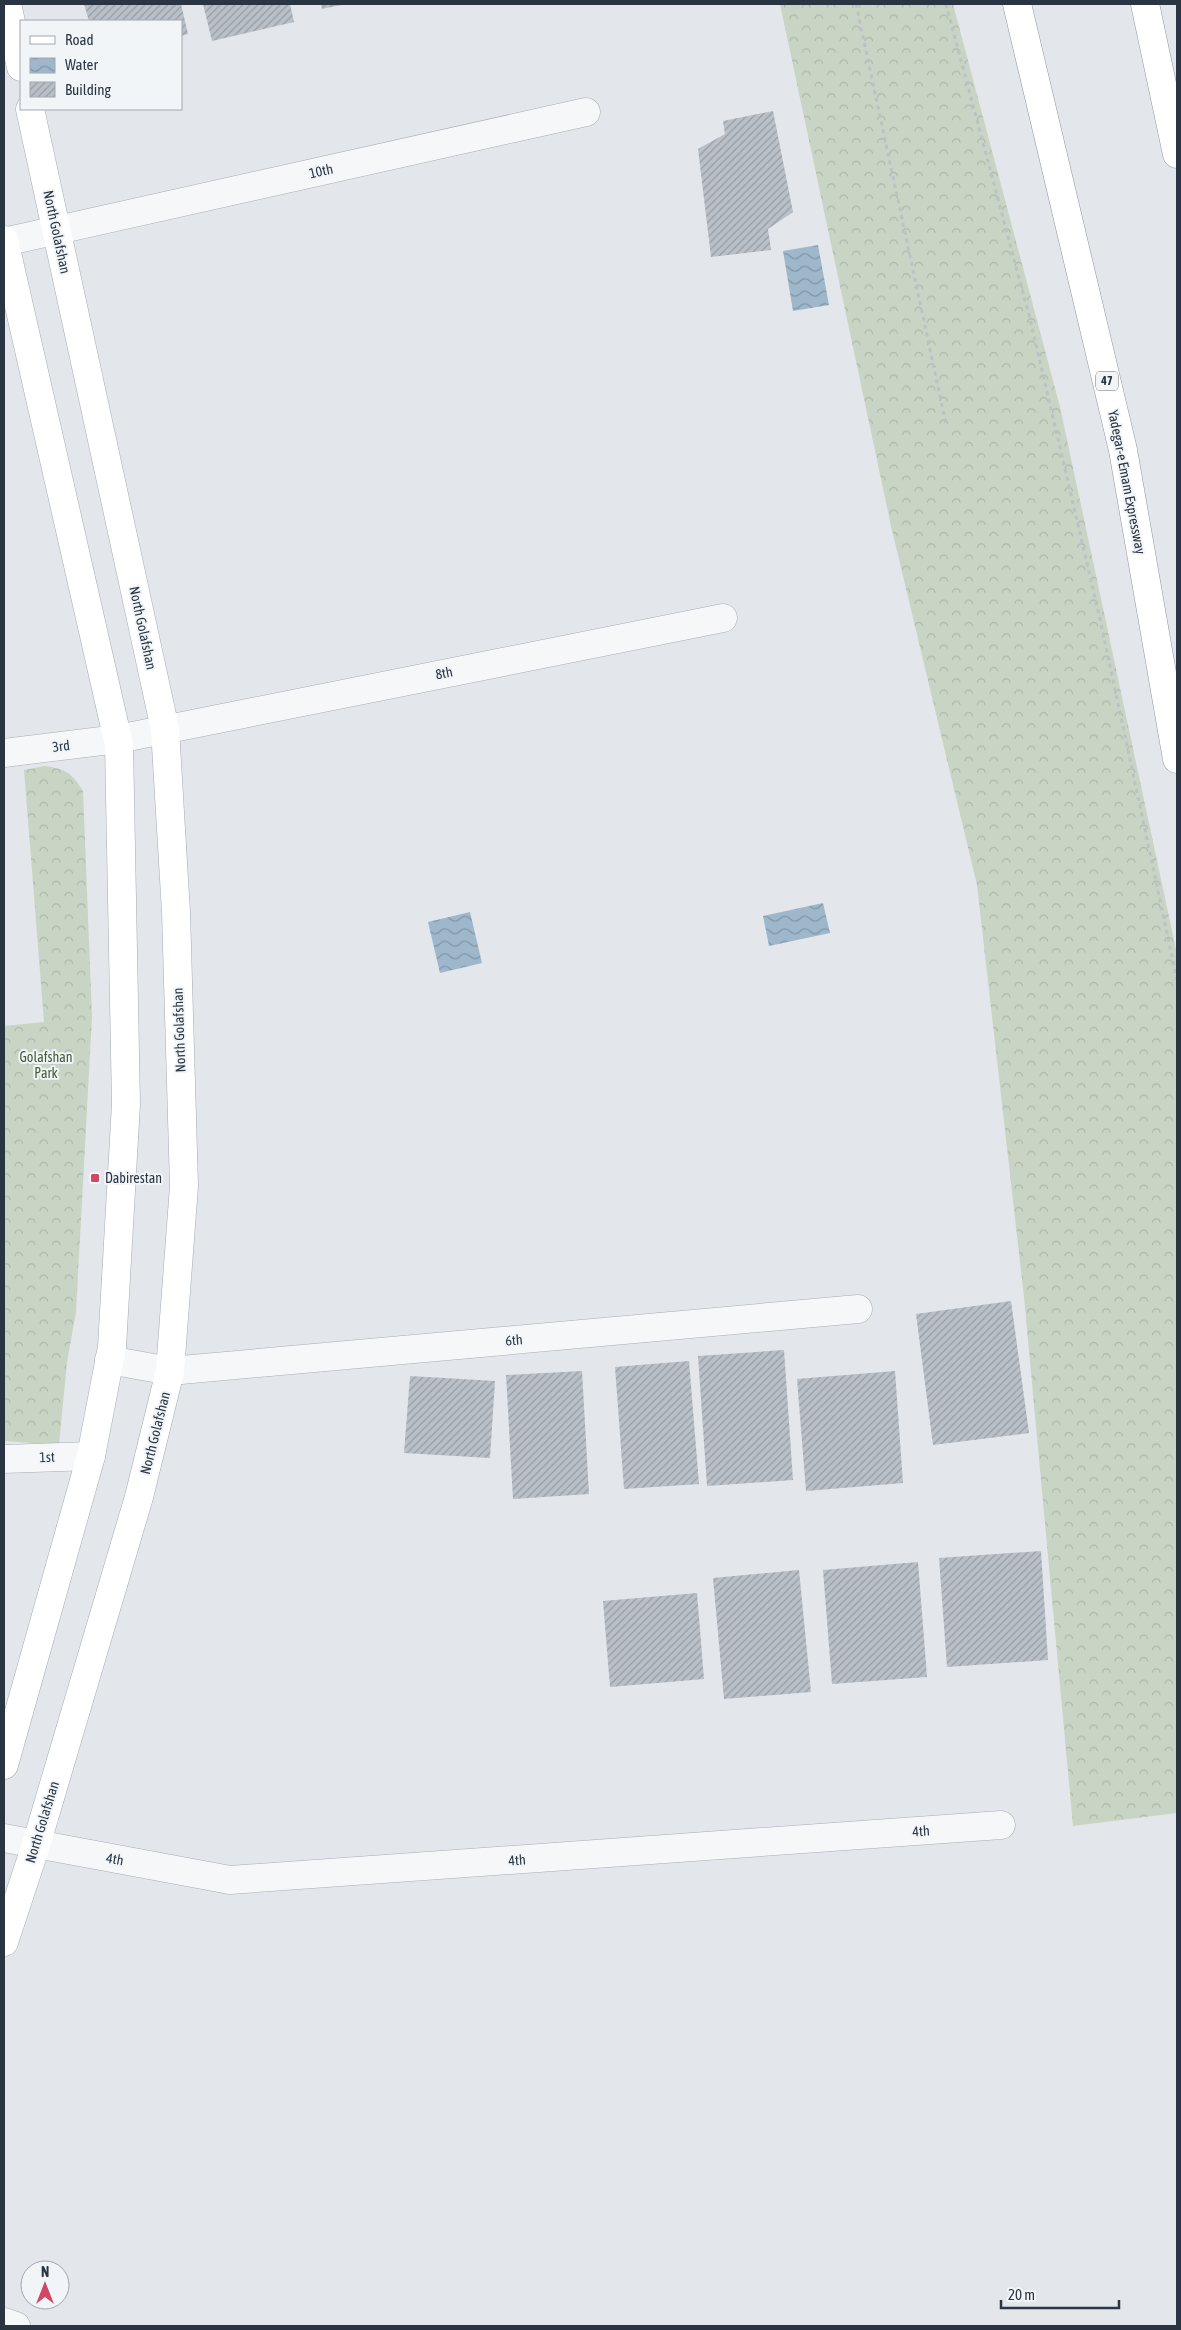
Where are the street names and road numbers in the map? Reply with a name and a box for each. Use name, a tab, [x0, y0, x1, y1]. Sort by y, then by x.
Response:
street label: 10th	[308, 161, 334, 181]
street label: North Golafshan	[40, 189, 74, 275]
road number: 47	[1096, 372, 1118, 391]
street label: Yadegar-e Emam Expressway	[1105, 408, 1149, 556]
street label: North Golafshan	[126, 585, 160, 671]
street label: 8th	[434, 663, 454, 683]
street label: 3rd	[51, 737, 71, 755]
street label: North Golafshan	[170, 987, 188, 1073]
street label: 6th	[505, 1331, 523, 1349]
street label: North Golafshan	[137, 1390, 173, 1476]
street label: 1st	[39, 1449, 55, 1465]
street label: North Golafshan	[22, 1779, 62, 1865]
street label: 4th	[912, 1822, 930, 1840]
street label: 4th	[105, 1850, 125, 1868]
street label: 4th	[508, 1851, 526, 1869]

